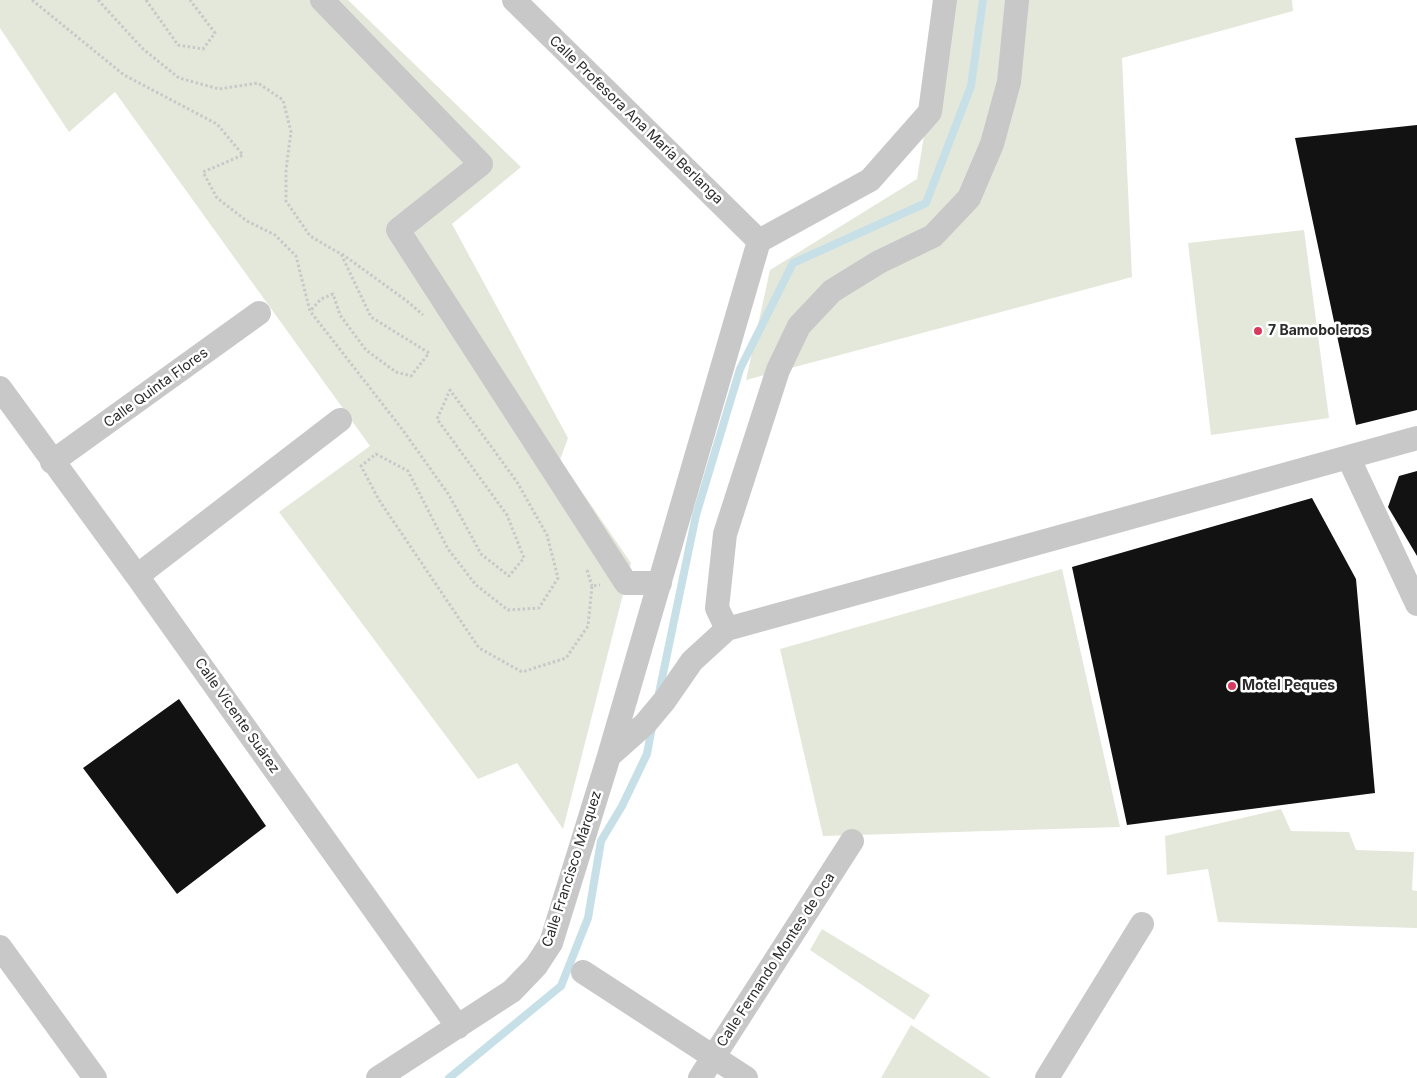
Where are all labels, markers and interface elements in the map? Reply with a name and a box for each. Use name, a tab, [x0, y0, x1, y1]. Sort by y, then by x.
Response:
street label: Calle Profesora Ana María Berlanga	[546, 32, 726, 208]
place label: 7 Bamoboleros	[1268, 323, 1370, 339]
marker: 7 Bamoboleros	[1252, 325, 1264, 337]
street label: Calle Quinta Flores	[101, 345, 211, 431]
street label: Calle Vicente Suárez	[191, 655, 283, 777]
place label: Motel Peques	[1242, 678, 1335, 694]
marker: Motel Peques	[1226, 680, 1238, 692]
street label: Calle Francisco Márquez	[539, 789, 605, 949]
street label: Calle Fernando Montes de Oca	[713, 870, 839, 1050]

